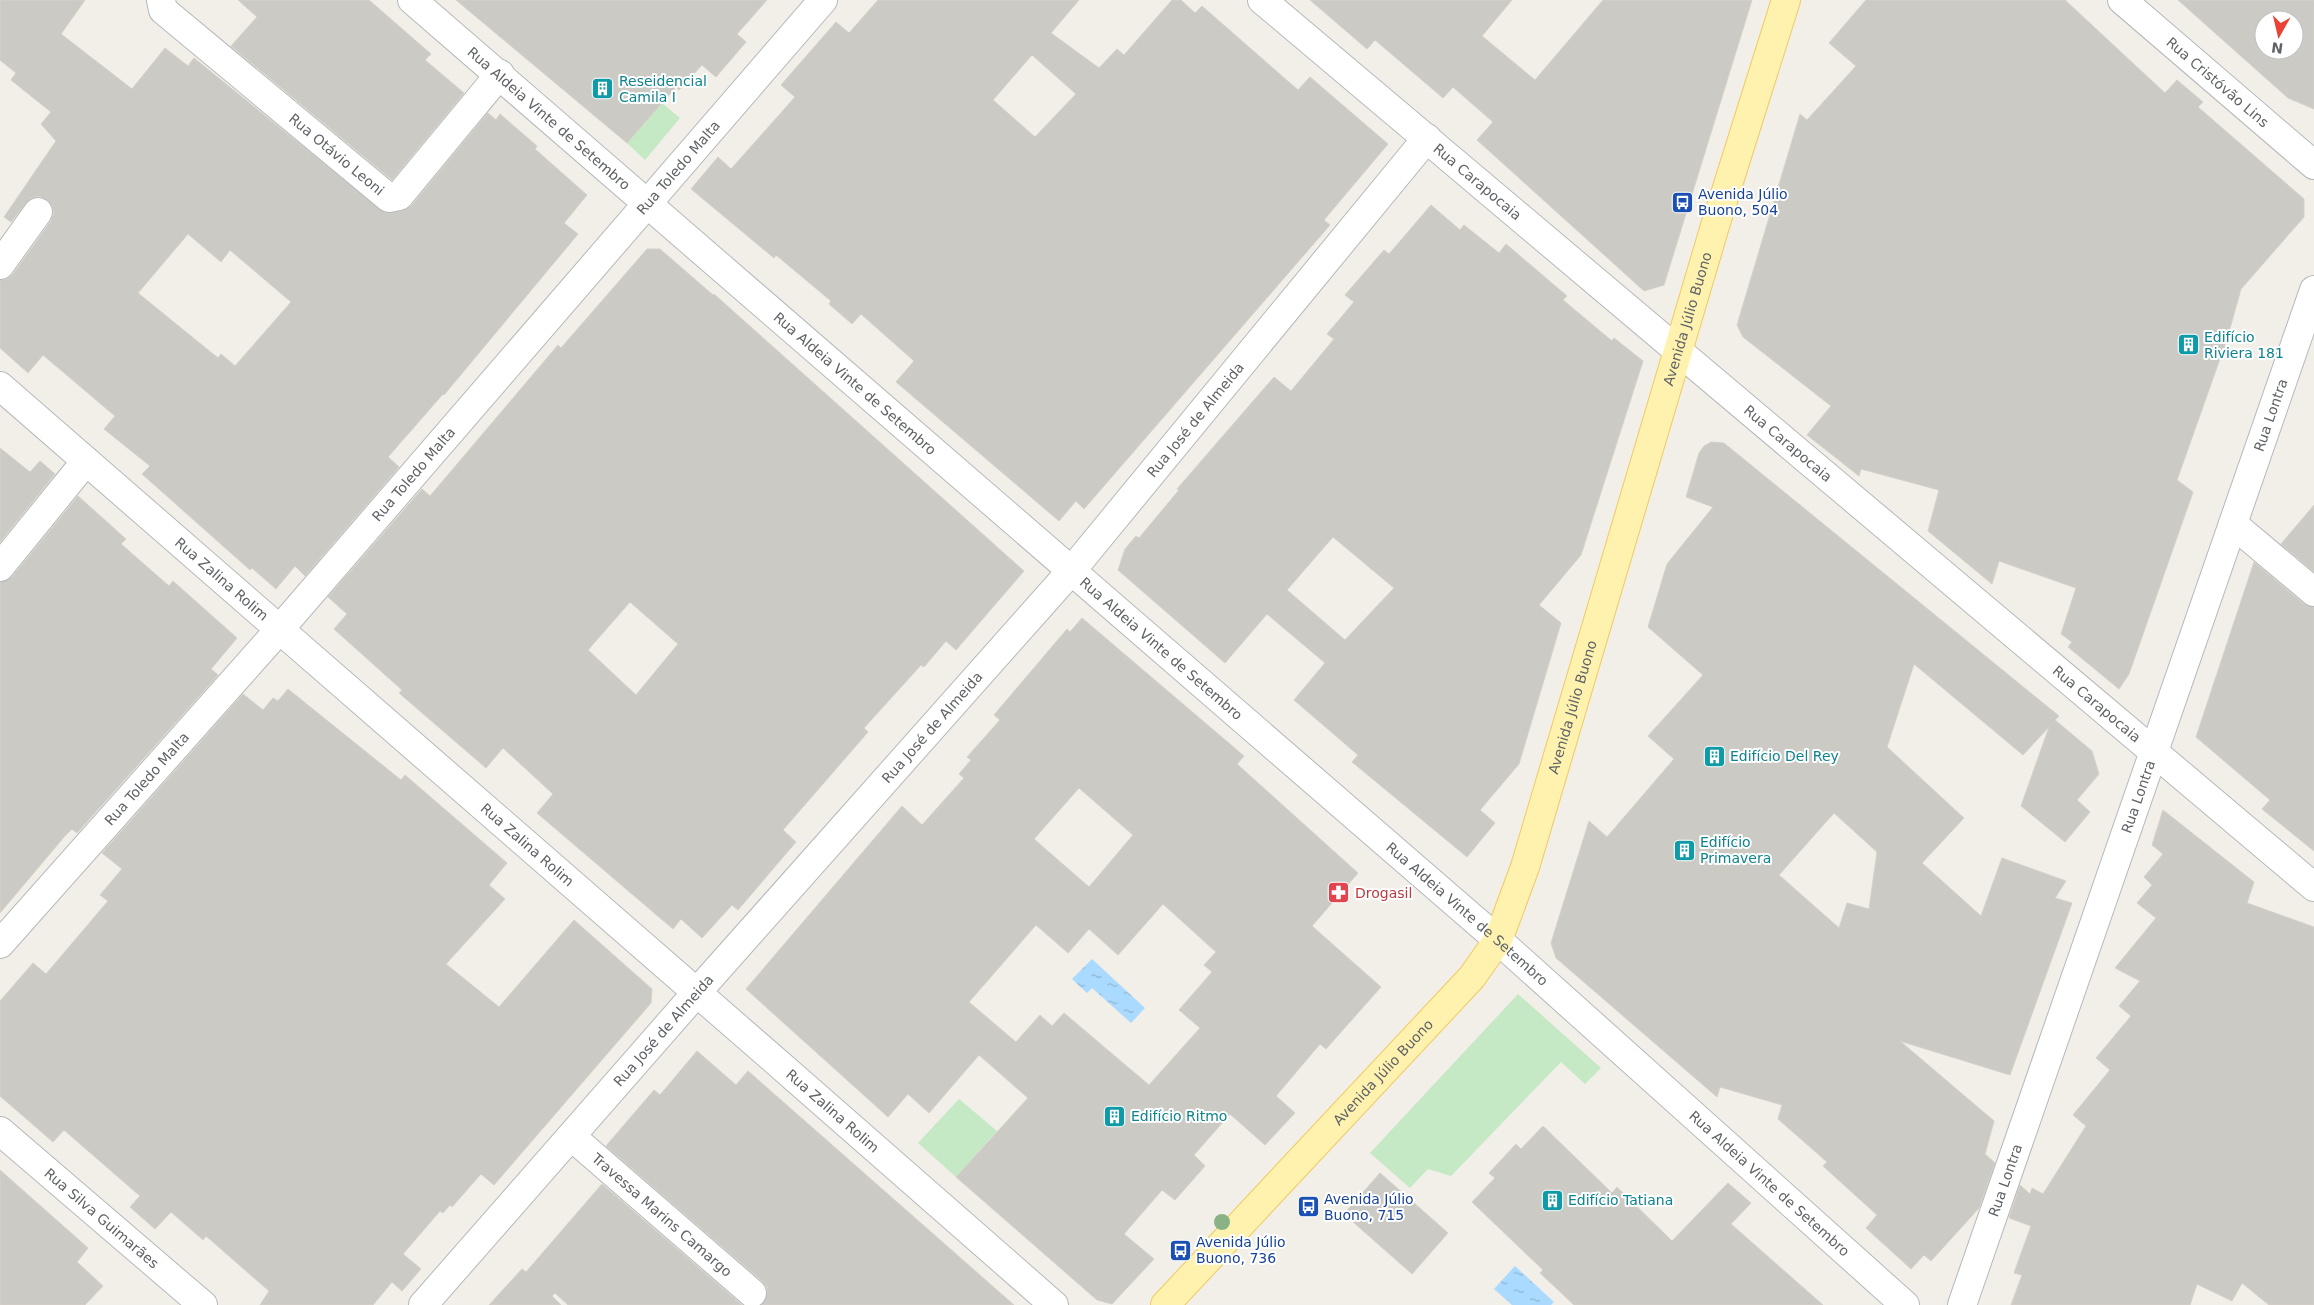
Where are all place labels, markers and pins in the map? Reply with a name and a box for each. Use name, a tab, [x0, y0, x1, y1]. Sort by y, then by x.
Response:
place label: Reseidencial Camila I	[619, 73, 707, 105]
building icon: Reseidencial Camila I	[591, 77, 615, 101]
place label: Avenida Júlio Buono, 504	[1698, 186, 1788, 218]
bus stop icon: Avenida Júlio Buono, 504	[1670, 190, 1694, 214]
place label: Edifício Riviera 181	[2204, 329, 2284, 361]
building icon: Edifício Riviera 181	[2176, 333, 2200, 357]
building icon: Edifício Del Rey	[1702, 744, 1726, 768]
place label: Edifício Del Rey	[1730, 748, 1839, 764]
place label: Edifício Primavera	[1700, 834, 1771, 866]
building icon: Edifício Primavera	[1672, 838, 1696, 862]
pharmacy icon: Drogasil	[1327, 881, 1351, 905]
place label: Drogasil	[1355, 885, 1412, 901]
building icon: Edifício Ritmo	[1103, 1104, 1127, 1128]
place label: Edifício Ritmo	[1131, 1108, 1227, 1124]
building icon: Edifício Tatiana	[1540, 1188, 1564, 1212]
place label: Avenida Júlio Buono, 715	[1324, 1191, 1414, 1223]
place label: Edifício Tatiana	[1568, 1192, 1673, 1208]
bus stop icon: Avenida Júlio Buono, 715	[1296, 1195, 1320, 1219]
place label: Avenida Júlio Buono, 736	[1196, 1234, 1286, 1266]
bus stop icon: Avenida Júlio Buono, 736	[1168, 1238, 1192, 1262]

